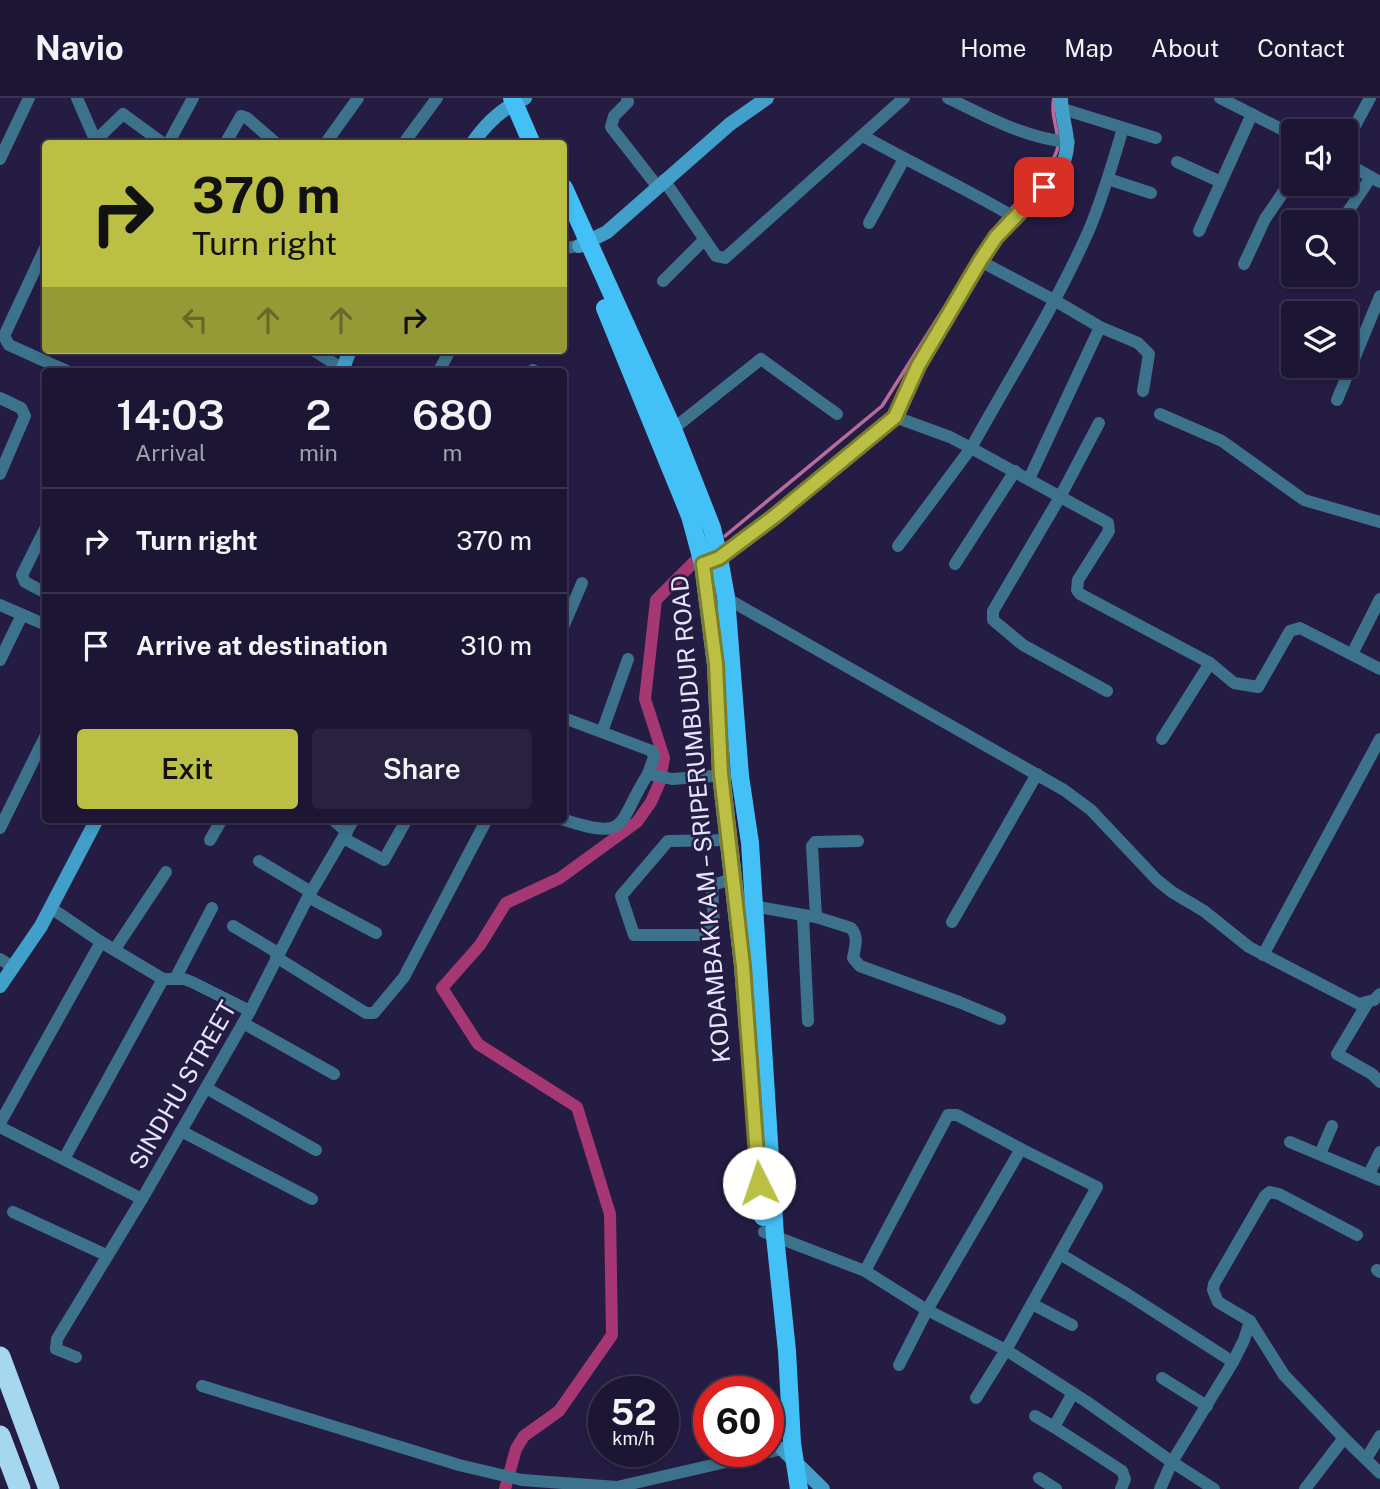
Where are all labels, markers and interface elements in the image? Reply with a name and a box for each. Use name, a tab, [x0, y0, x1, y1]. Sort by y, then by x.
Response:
text: Navio	[35, 29, 124, 67]
text: Home	[960, 34, 1026, 62]
text: Map	[1064, 34, 1113, 62]
text: About	[1151, 34, 1219, 62]
text: Contact	[1257, 34, 1345, 62]
map controls	[1281, 119, 1358, 378]
button: sound	[1281, 119, 1358, 196]
pin	[1014, 157, 1074, 217]
text: 370 m	[192, 166, 341, 224]
icon: right	[77, 168, 168, 259]
icon: arrive	[1025, 168, 1063, 206]
button: search	[1281, 210, 1358, 287]
text: Turn right	[192, 225, 337, 262]
icon: left	[176, 301, 214, 339]
icon: ahead	[249, 301, 287, 339]
icon: ahead	[322, 301, 360, 339]
icon: right	[395, 301, 433, 339]
button: layers	[1281, 301, 1358, 378]
text: 14:03	[116, 390, 225, 439]
text: 2	[305, 390, 331, 439]
text: 680	[412, 390, 493, 439]
text: Arrival	[135, 439, 206, 466]
text: min	[299, 439, 338, 466]
text: m	[442, 439, 462, 466]
icon: right	[77, 522, 115, 560]
text: Turn right	[136, 525, 258, 556]
text: 370 m	[456, 525, 532, 556]
street label: KODAMBAKKAM – SRIPERUMBUDUR ROAD	[665, 574, 735, 1064]
icon: arrive	[77, 627, 115, 665]
text: Arrive at destination	[136, 630, 388, 661]
text: 310 m	[460, 630, 532, 661]
button: Exit	[77, 729, 298, 809]
button: Share	[312, 729, 532, 809]
street label: SINDHU STREET	[123, 996, 242, 1173]
position arrow	[722, 1146, 796, 1220]
speed limit sign: 60	[693, 1376, 784, 1467]
text: 52	[611, 1392, 656, 1433]
text: km/h	[612, 1428, 655, 1449]

